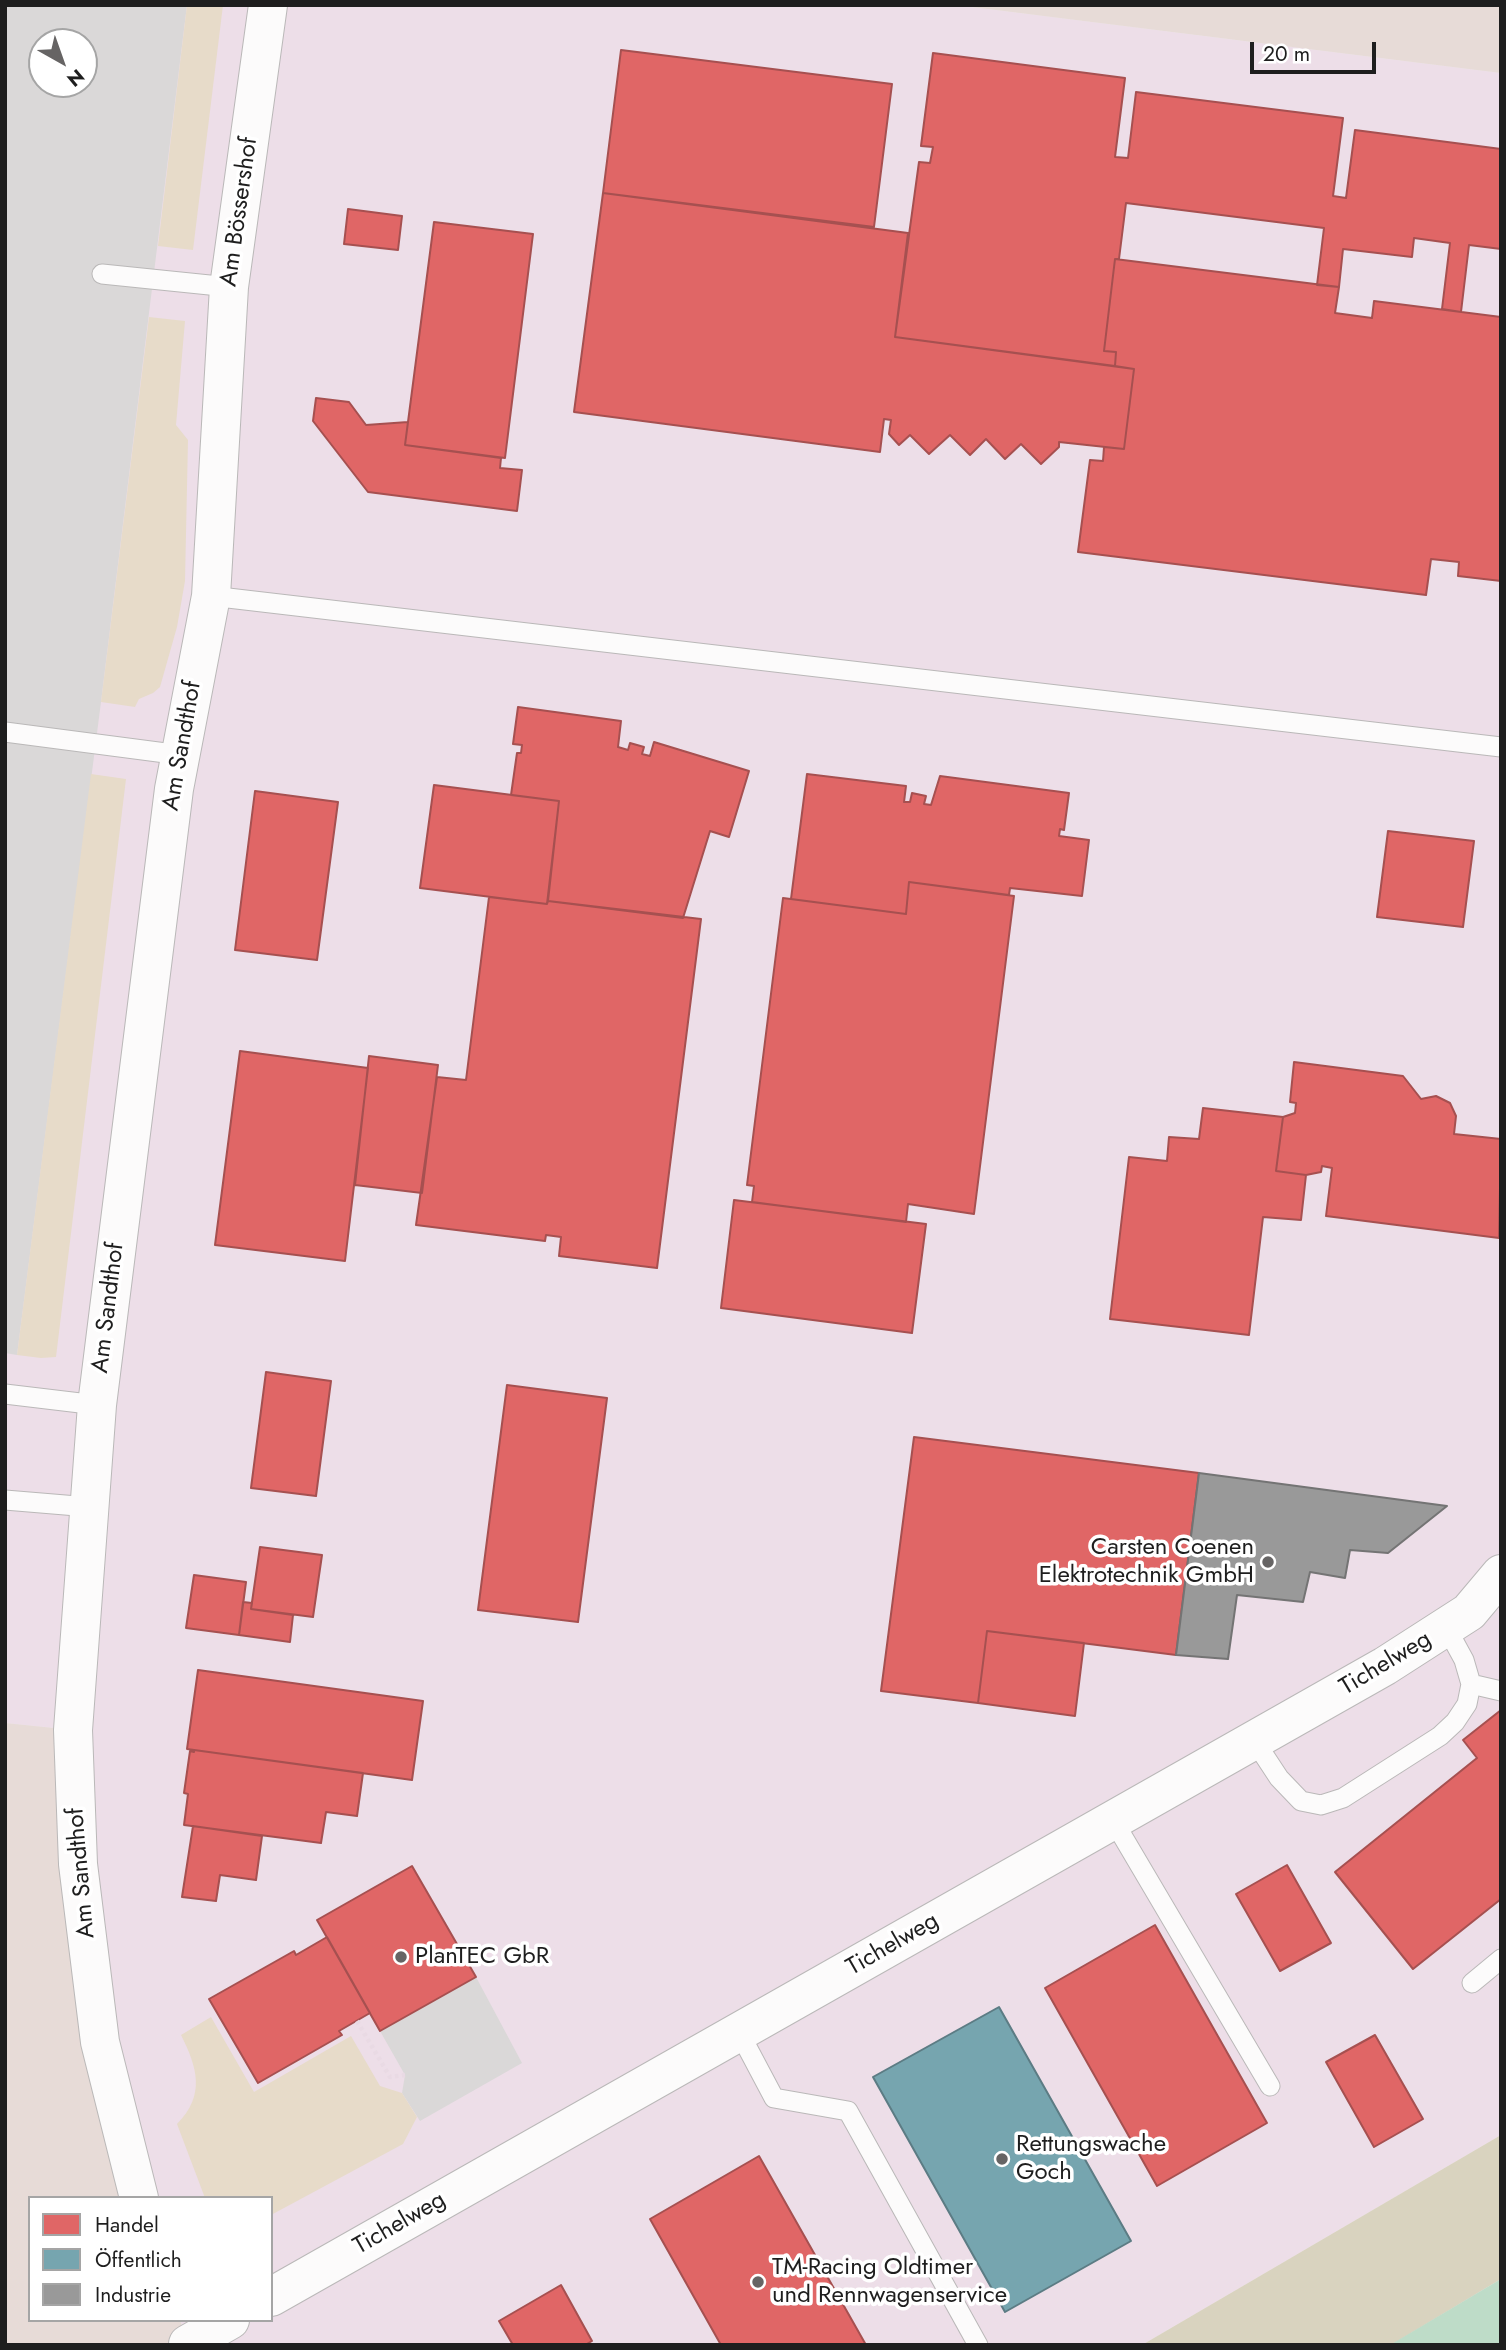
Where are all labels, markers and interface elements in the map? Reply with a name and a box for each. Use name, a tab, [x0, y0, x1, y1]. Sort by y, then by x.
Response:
north arrow	[28, 28, 98, 98]
scale bar	[1254, 28, 1380, 72]
text: 20 m	[1263, 39, 1310, 69]
text: N	[61, 63, 90, 93]
street label: Am Bössershof	[215, 136, 265, 288]
street label: Am Sandthof	[157, 679, 209, 813]
street label: Am Sandthof	[87, 1241, 131, 1375]
place label: Carsten Coenen Elektrotechnik GmbH	[1039, 1534, 1254, 1590]
marker: Carsten Coenen Elektrotechnik GmbH	[1260, 1554, 1276, 1570]
street label: Tichelweg	[1335, 1626, 1437, 1702]
street label: Am Sandthof	[62, 1806, 102, 1940]
street label: Tichelweg	[842, 1907, 944, 1983]
place label: PlanTEC GbR	[415, 1943, 549, 1971]
marker: PlanTEC GbR	[393, 1949, 409, 1965]
place label: Rettungswache Goch	[1016, 2131, 1166, 2187]
marker: Rettungswache Goch	[994, 2151, 1010, 2167]
street label: Tichelweg	[349, 2186, 451, 2262]
legend	[28, 2196, 273, 2322]
text: Handel	[95, 2210, 159, 2240]
text: Öffentlich	[95, 2245, 182, 2275]
place label: TM-Racing Oldtimer und Rennwagenservice	[772, 2254, 1007, 2310]
marker: TM-Racing Oldtimer und Rennwagenservice	[750, 2274, 766, 2290]
text: Industrie	[95, 2280, 171, 2310]

